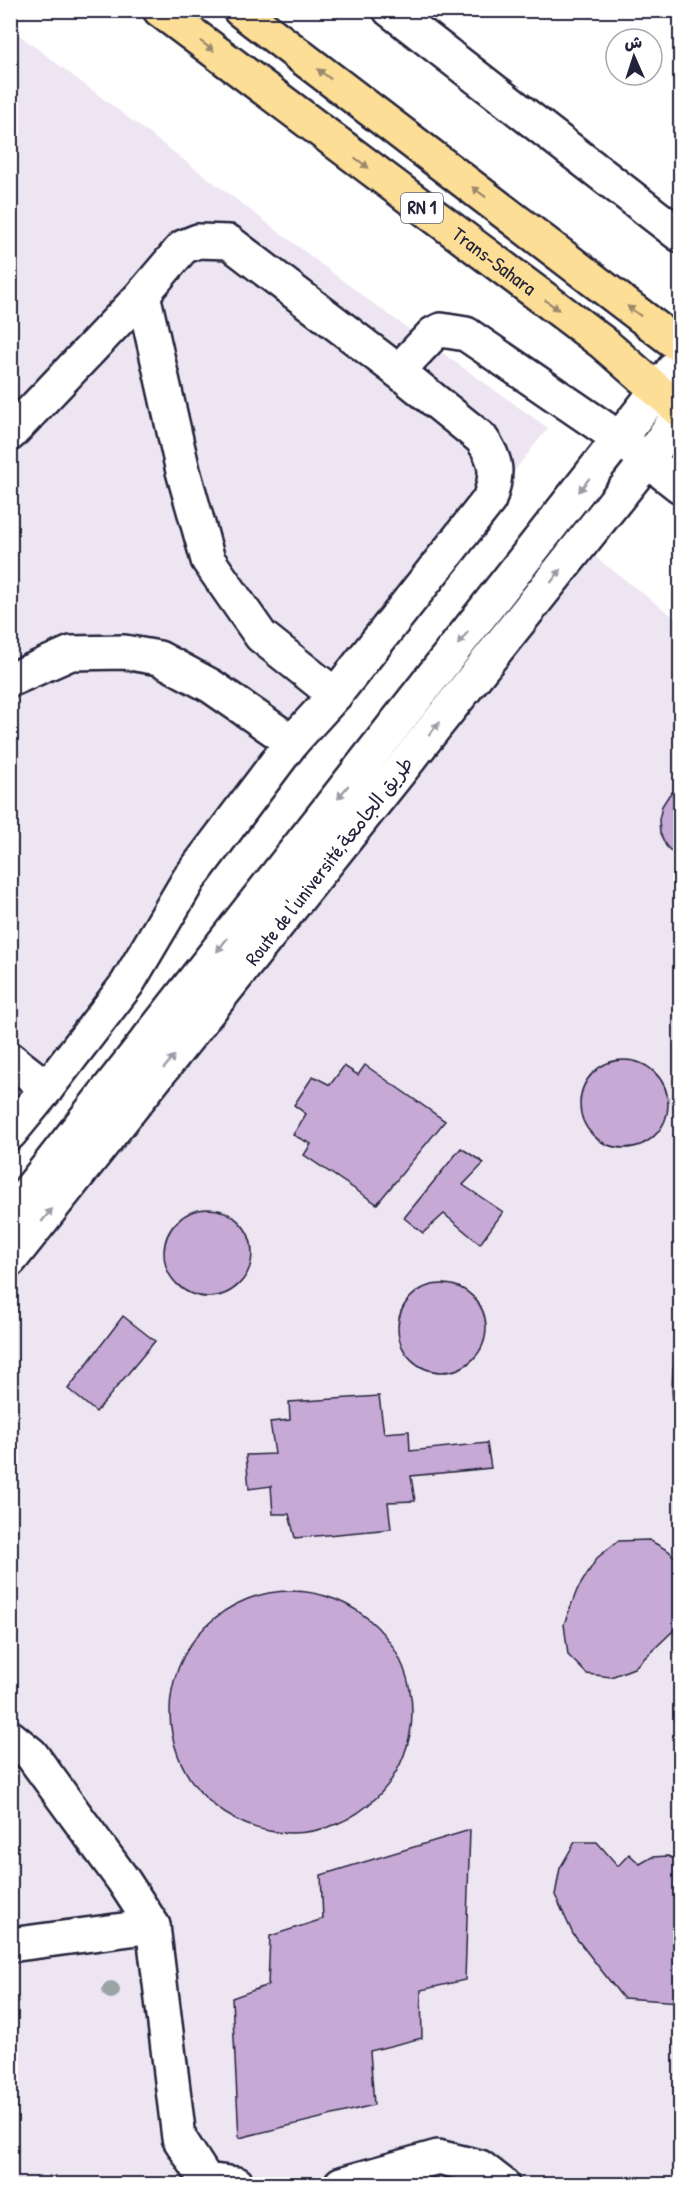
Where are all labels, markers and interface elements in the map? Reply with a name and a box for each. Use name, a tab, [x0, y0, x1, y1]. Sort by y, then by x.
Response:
north arrow	[604, 27, 664, 87]
text: ش	[624, 31, 643, 53]
one-way arrow	[199, 39, 214, 51]
one-way arrow	[316, 69, 331, 81]
one-way arrow	[355, 157, 370, 169]
one-way arrow	[471, 187, 486, 199]
road number: RN 1	[401, 193, 443, 223]
street label: Trans-Sahara	[447, 220, 542, 301]
one-way arrow	[544, 299, 560, 312]
one-way arrow	[626, 304, 642, 317]
one-way arrow	[577, 477, 590, 493]
one-way arrow	[549, 569, 561, 584]
one-way arrow	[458, 631, 470, 646]
one-way arrow	[428, 721, 441, 737]
street label: Route de l'université,طريق الجامعة	[238, 751, 419, 971]
one-way arrow	[337, 784, 349, 799]
one-way arrow	[216, 937, 229, 953]
one-way arrow	[162, 1055, 175, 1070]
one-way arrow	[41, 1207, 53, 1222]

